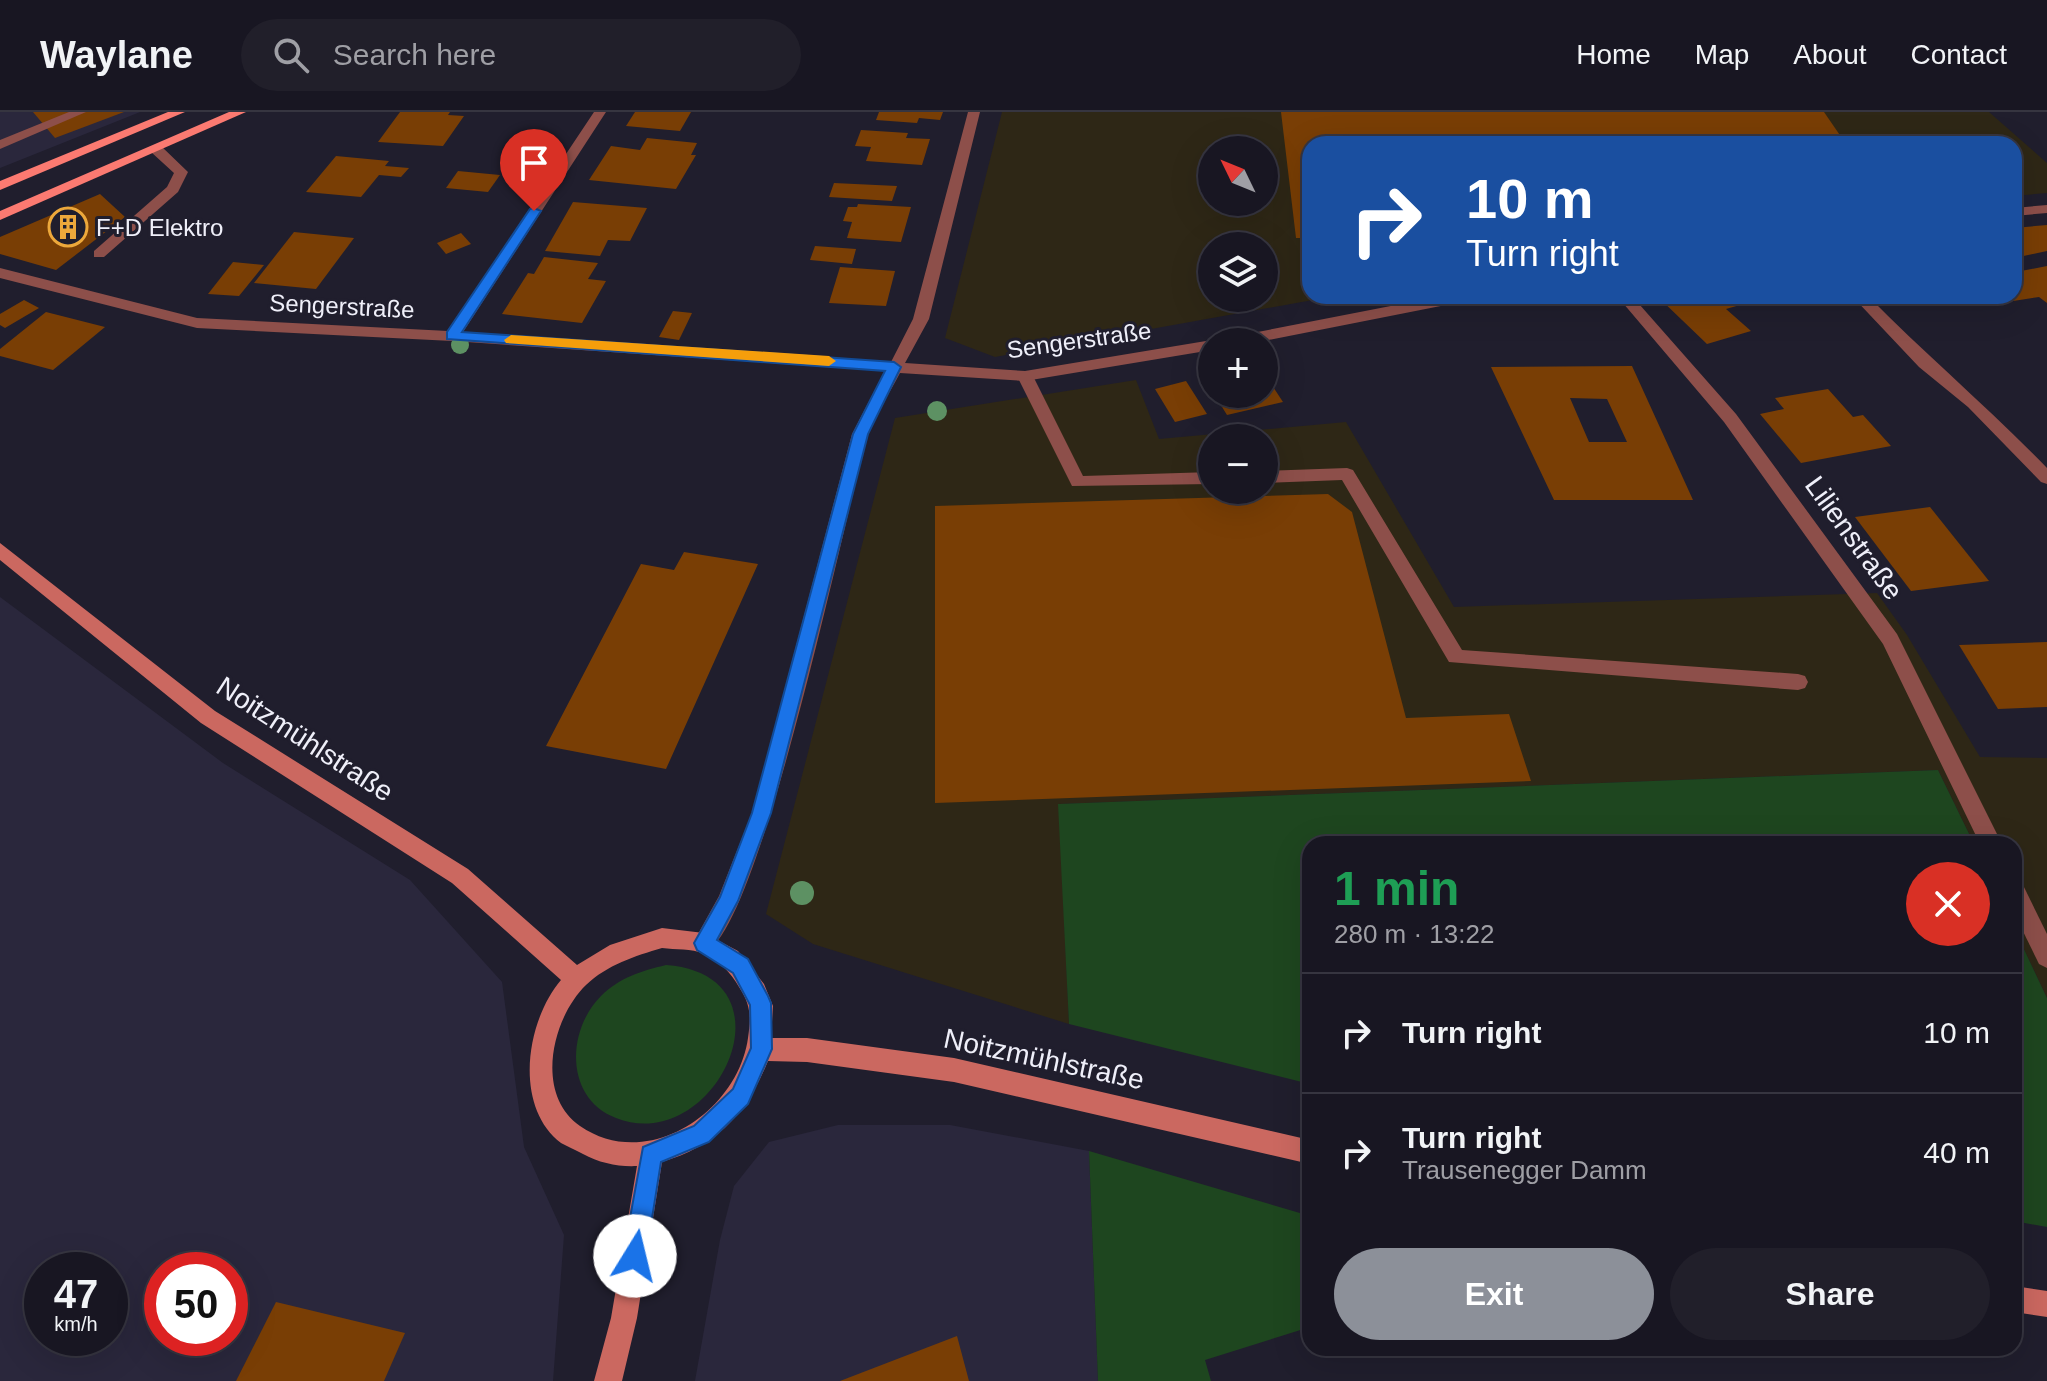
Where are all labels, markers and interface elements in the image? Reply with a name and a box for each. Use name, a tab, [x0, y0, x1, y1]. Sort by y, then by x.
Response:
search box	[241, 19, 801, 91]
icon: search	[269, 33, 313, 77]
text: Waylane	[40, 34, 193, 76]
text: Search here	[333, 38, 496, 71]
text: Home	[1576, 39, 1651, 70]
text: Map	[1695, 39, 1749, 70]
text: About	[1793, 39, 1867, 70]
text: Contact	[1911, 39, 2007, 70]
pin	[500, 129, 568, 211]
north arrow	[1198, 136, 1278, 216]
map controls	[1198, 136, 1278, 504]
icon: arrive	[512, 141, 556, 185]
text: 10 m	[1466, 167, 1594, 230]
icon: right	[1334, 168, 1438, 272]
building icon: F+D Elektro	[47, 206, 89, 248]
place label: F+D Elektro	[96, 214, 223, 241]
button: layers	[1198, 232, 1278, 312]
text: Turn right	[1466, 233, 1619, 274]
street label: Sengerstraße	[269, 289, 415, 323]
street label: Sengerstraße	[1005, 317, 1153, 363]
button: +	[1198, 328, 1278, 408]
button: −	[1198, 424, 1278, 504]
street label: Lilienstraße	[1799, 470, 1909, 606]
street label: Noitzmühlstraße	[211, 670, 399, 808]
text: 1 min	[1334, 862, 1459, 915]
button: close	[1906, 862, 1990, 946]
text: 280 m · 13:22	[1334, 919, 1494, 949]
icon: right	[1334, 1011, 1378, 1055]
text: Turn right	[1402, 1016, 1541, 1049]
text: 10 m	[1923, 1016, 1990, 1049]
street label: Noitzmühlstraße	[941, 1023, 1147, 1095]
text: Turn right	[1402, 1121, 1541, 1154]
icon: right	[1334, 1131, 1378, 1175]
text: 40 m	[1923, 1136, 1990, 1169]
text: Trausenegger Damm	[1402, 1155, 1647, 1185]
position arrow	[593, 1214, 677, 1298]
button: Exit	[1334, 1248, 1654, 1340]
button: Share	[1670, 1248, 1990, 1340]
speed limit sign: 50	[144, 1252, 248, 1356]
text: 47	[54, 1272, 98, 1316]
text: km/h	[54, 1313, 98, 1335]

